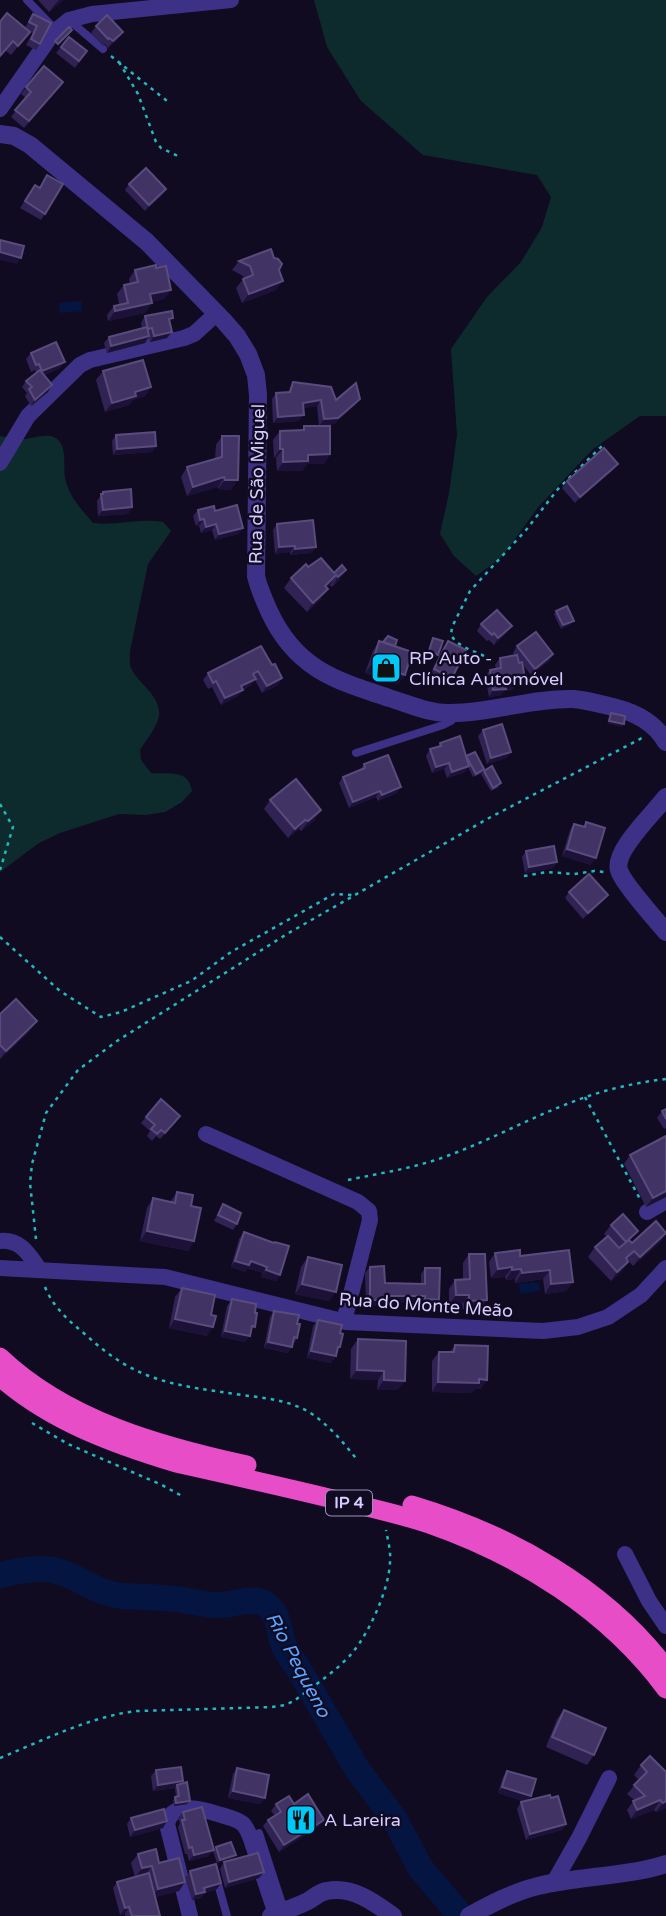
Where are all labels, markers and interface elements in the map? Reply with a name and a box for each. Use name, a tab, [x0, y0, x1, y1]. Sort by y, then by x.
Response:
street label: Rua de São Miguel	[245, 404, 269, 564]
place label: RP Auto - Clínica Automóvel	[409, 647, 564, 690]
shop icon: RP Auto - Clínica Automóvel	[369, 651, 403, 685]
street label: Rua do Monte Meão	[338, 1288, 514, 1322]
road number: IP 4	[326, 1490, 372, 1516]
water label: Rio Pequeno	[261, 1609, 335, 1722]
restaurant icon: A Lareira	[284, 1803, 318, 1837]
place label: A Lareira	[324, 1809, 401, 1831]

